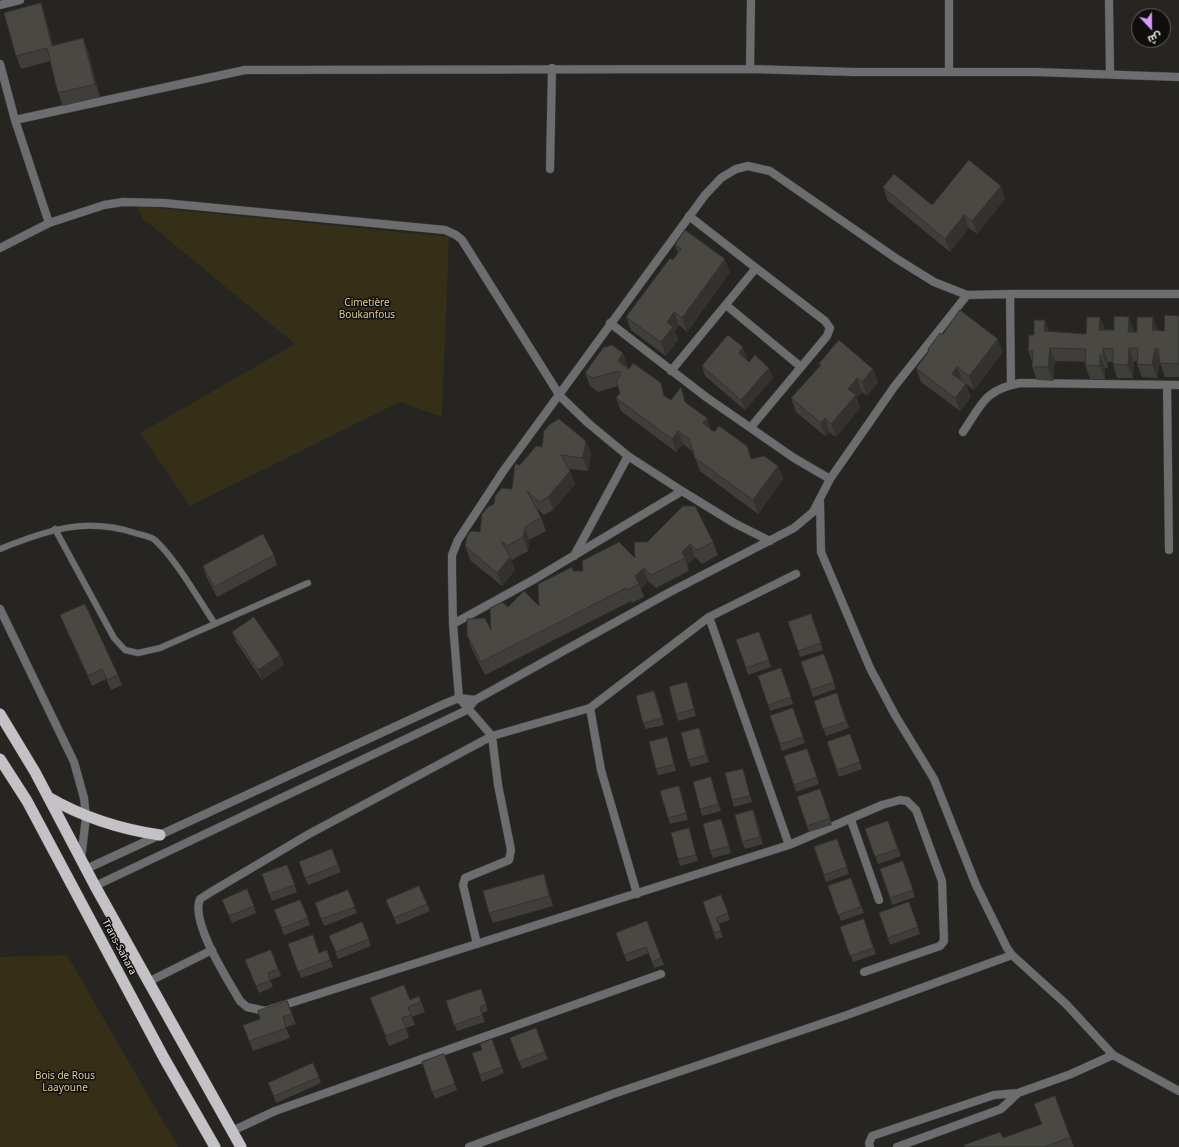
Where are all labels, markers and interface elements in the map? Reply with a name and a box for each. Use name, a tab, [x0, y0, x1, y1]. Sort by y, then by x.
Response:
north arrow	[1131, 8, 1171, 48]
text: ش	[1146, 29, 1165, 48]
park label: Cimetière Boukanfous	[339, 297, 395, 320]
street label: Trans-Sahara	[99, 917, 139, 977]
park label: Bois de Rous Laayoune	[35, 1070, 95, 1094]

